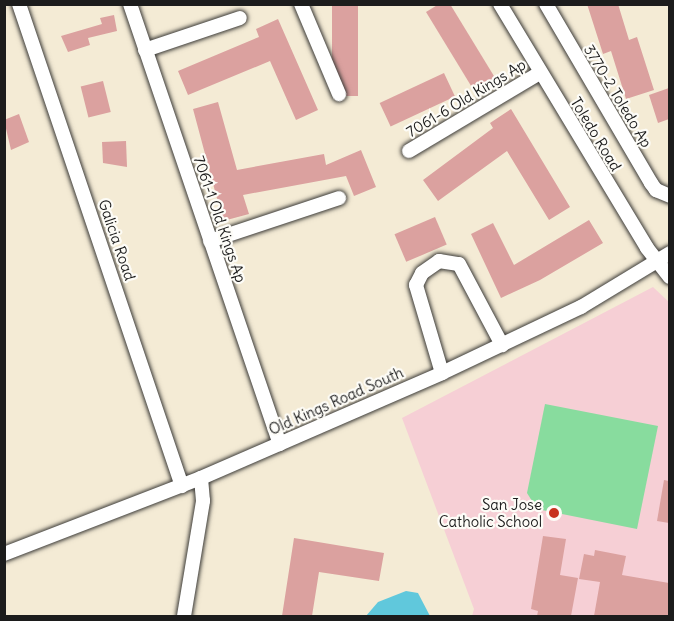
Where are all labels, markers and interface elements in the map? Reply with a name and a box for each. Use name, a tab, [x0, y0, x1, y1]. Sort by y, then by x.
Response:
street label: 3770-2 Toledo Ap	[580, 41, 656, 151]
street label: 7061-6 Old Kings Ap	[403, 55, 529, 141]
street label: Toledo Road	[567, 94, 625, 174]
street label: 7061-1 Old Kings Ap	[190, 153, 250, 285]
street label: Galicia Road	[95, 197, 139, 283]
street label: Old Kings Road South	[266, 363, 406, 439]
place label: San Jose Catholic School	[439, 495, 542, 530]
marker: San Jose Catholic School	[547, 506, 561, 520]

